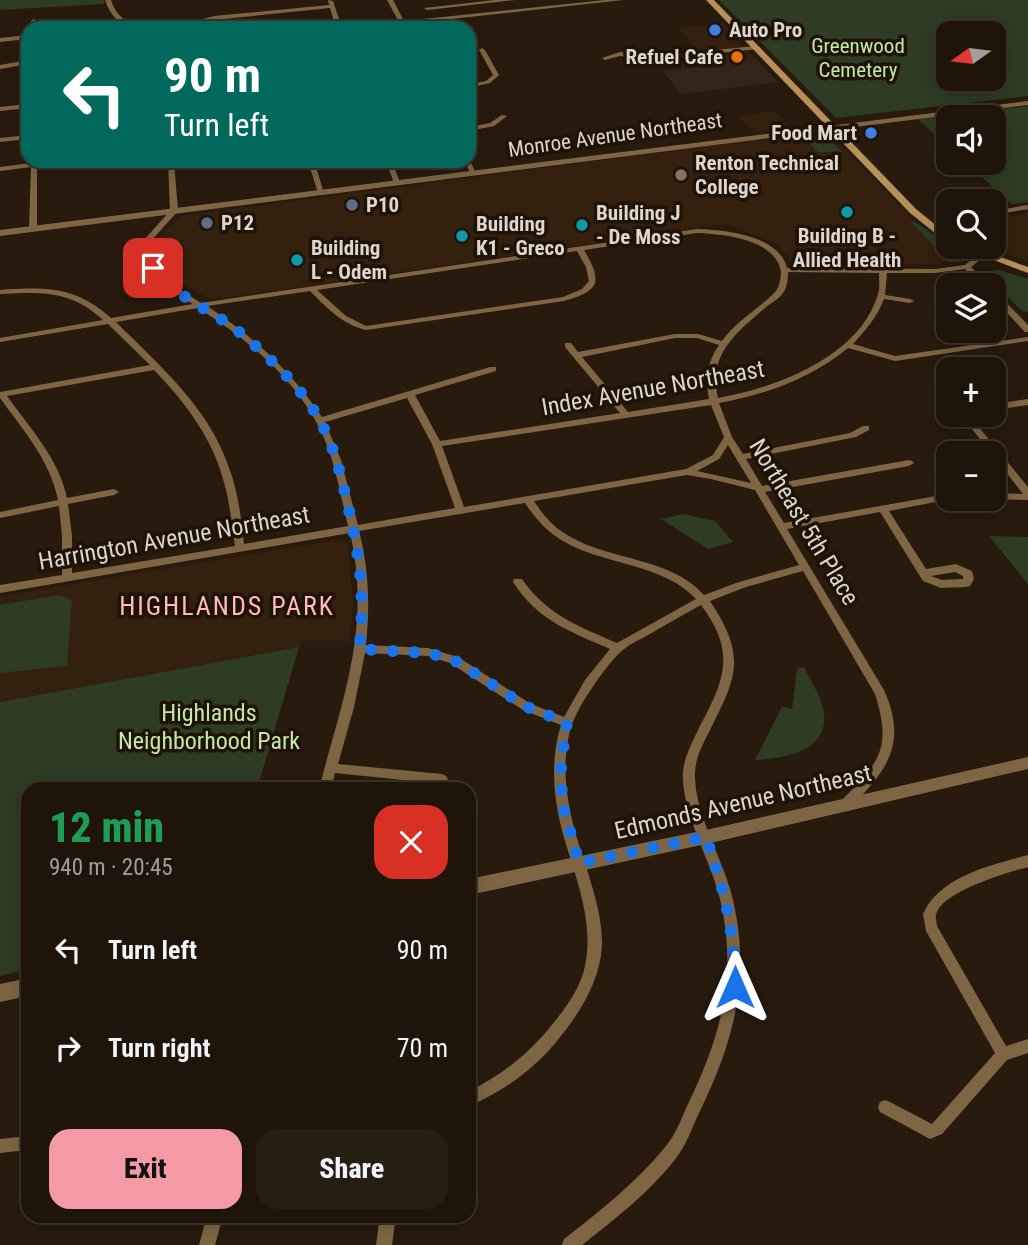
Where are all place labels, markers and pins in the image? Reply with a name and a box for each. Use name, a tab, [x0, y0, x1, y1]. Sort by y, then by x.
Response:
place label: Auto Pro	[729, 18, 802, 42]
marker: Auto Pro	[707, 22, 723, 38]
place label: Refuel Cafe	[625, 45, 723, 69]
marker: Refuel Cafe	[729, 49, 745, 65]
place label: Food Mart	[771, 121, 857, 145]
marker: Food Mart	[863, 125, 879, 141]
place label: Renton Technical College	[695, 151, 839, 199]
marker: Renton Technical College	[673, 167, 689, 183]
place label: P10	[366, 193, 399, 217]
marker: P10	[344, 197, 360, 213]
place label: Building J - De Moss	[596, 201, 681, 249]
marker: Building B - Allied Health	[839, 204, 855, 220]
place label: P12	[221, 211, 254, 235]
place label: Building K1 - Greco	[476, 212, 565, 260]
marker: P12	[199, 215, 215, 231]
marker: Building J - De Moss	[574, 217, 590, 233]
place label: Building B - Allied Health	[793, 224, 901, 272]
marker: Building K1 - Greco	[454, 228, 470, 244]
place label: Building L - Odem	[311, 236, 387, 284]
pin	[123, 238, 183, 298]
marker: Building L - Odem	[289, 252, 305, 268]

